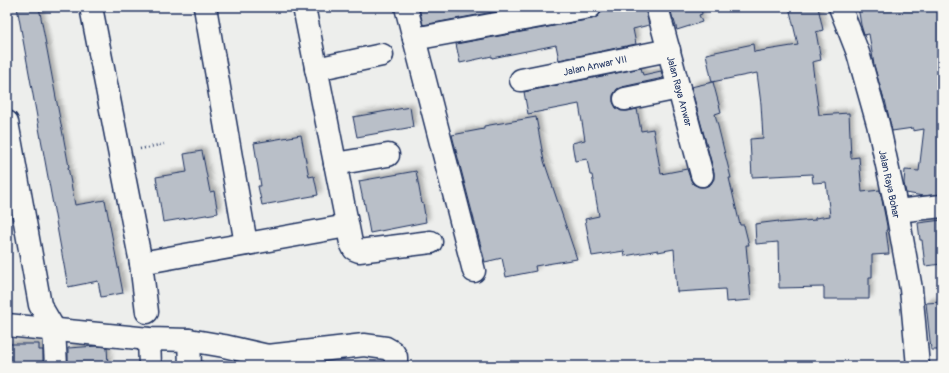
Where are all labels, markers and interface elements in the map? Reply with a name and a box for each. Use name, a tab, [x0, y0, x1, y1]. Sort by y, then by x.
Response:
street label: Jalan Anwar VII	[562, 53, 628, 79]
street label: Jalan Raya Anwar	[664, 55, 694, 128]
street label: Jalan Raya Bohar	[876, 149, 902, 220]

